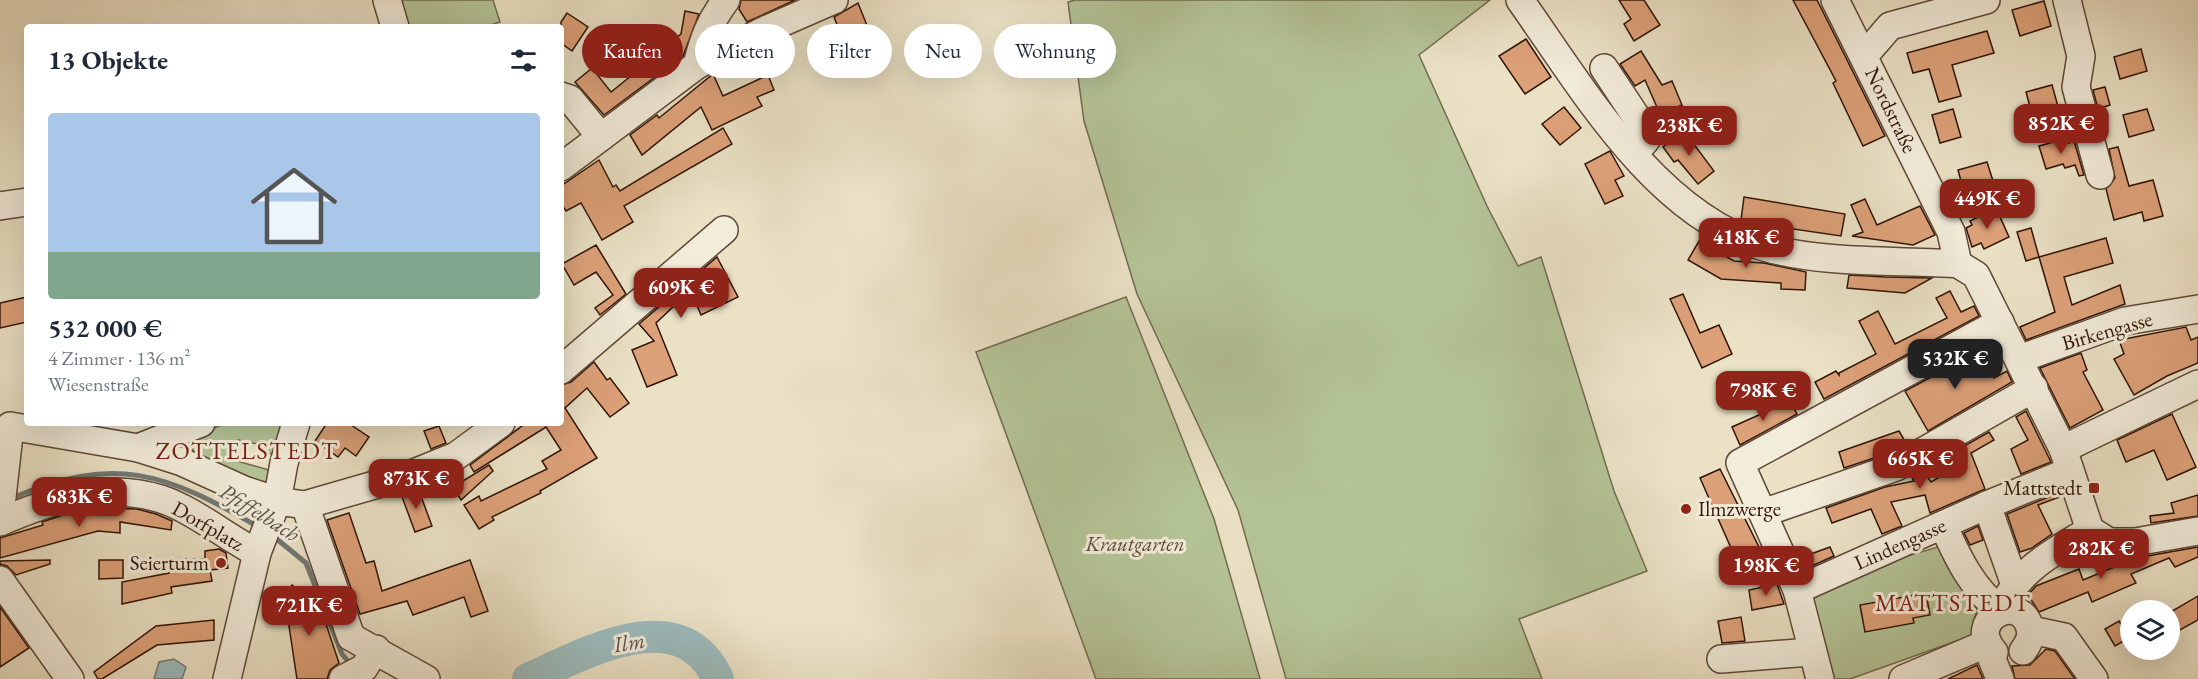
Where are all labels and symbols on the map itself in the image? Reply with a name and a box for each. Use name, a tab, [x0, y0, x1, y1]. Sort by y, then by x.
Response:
street label: Nordstraße	[1859, 62, 1924, 157]
pin: 852K €	[2012, 104, 2110, 155]
pin: 238K €	[1640, 106, 1738, 157]
pin: 449K €	[1938, 179, 2036, 230]
pin: 418K €	[1697, 218, 1795, 269]
pin: 609K €	[632, 268, 730, 319]
street label: Birkengasse	[2058, 305, 2155, 356]
pin: 532K €	[1906, 339, 2004, 390]
pin: 798K €	[1714, 371, 1812, 422]
district label: ZOTTELSTEDT	[156, 435, 339, 466]
pin: 665K €	[1871, 439, 1969, 490]
pin: 873K €	[367, 459, 465, 510]
place label: Mattstedt	[2003, 474, 2082, 501]
pin: 683K €	[30, 477, 128, 528]
water label: Pfiffelbach	[214, 477, 305, 548]
marker: Mattstedt	[2087, 481, 2101, 495]
street label: Dorfplatz	[168, 494, 249, 557]
place label: Ilmzwerge	[1698, 495, 1781, 522]
marker: Ilmzwerge	[1679, 502, 1693, 516]
street label: Lindengasse	[1850, 511, 1950, 576]
pin: 282K €	[2052, 529, 2150, 580]
park label: Krautgarten	[1084, 530, 1185, 557]
pin: 198K €	[1717, 546, 1815, 597]
place label: Seierturm	[130, 549, 209, 576]
marker: Seierturm	[214, 556, 228, 570]
pin: 721K €	[260, 586, 358, 637]
district label: MATTSTEDT	[1875, 587, 2031, 618]
water label: Ilm	[610, 625, 647, 660]

